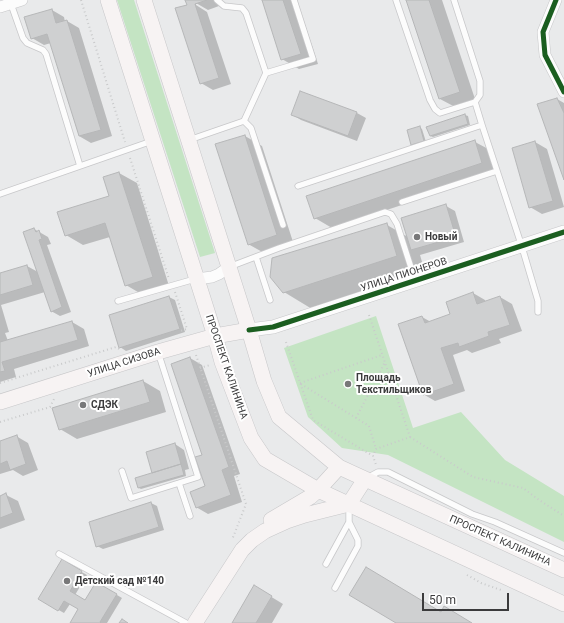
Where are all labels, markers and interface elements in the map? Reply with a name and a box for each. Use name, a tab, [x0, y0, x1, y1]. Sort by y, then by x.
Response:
place label: Новый	[425, 231, 457, 243]
marker: Новый	[412, 232, 422, 242]
street label: УЛИЦА ПИОНЕРОВ	[359, 255, 449, 295]
street label: ПРОСПЕКТ КАЛИНИНА	[202, 313, 250, 421]
street label: УЛИЦА СИЗОВА	[86, 346, 162, 380]
place label: Площадь Текстильщиков	[356, 372, 431, 396]
marker: Площадь Текстильщиков	[343, 379, 353, 389]
place label: СДЭК	[91, 399, 118, 411]
marker: СДЭК	[78, 400, 88, 410]
street label: ПРОСПЕКТ КАЛИНИНА	[447, 513, 553, 569]
place label: Детский сад №140	[75, 575, 164, 587]
marker: Детский сад №140	[62, 576, 72, 586]
scale bar	[424, 585, 511, 611]
text: 50 m	[429, 593, 456, 607]

